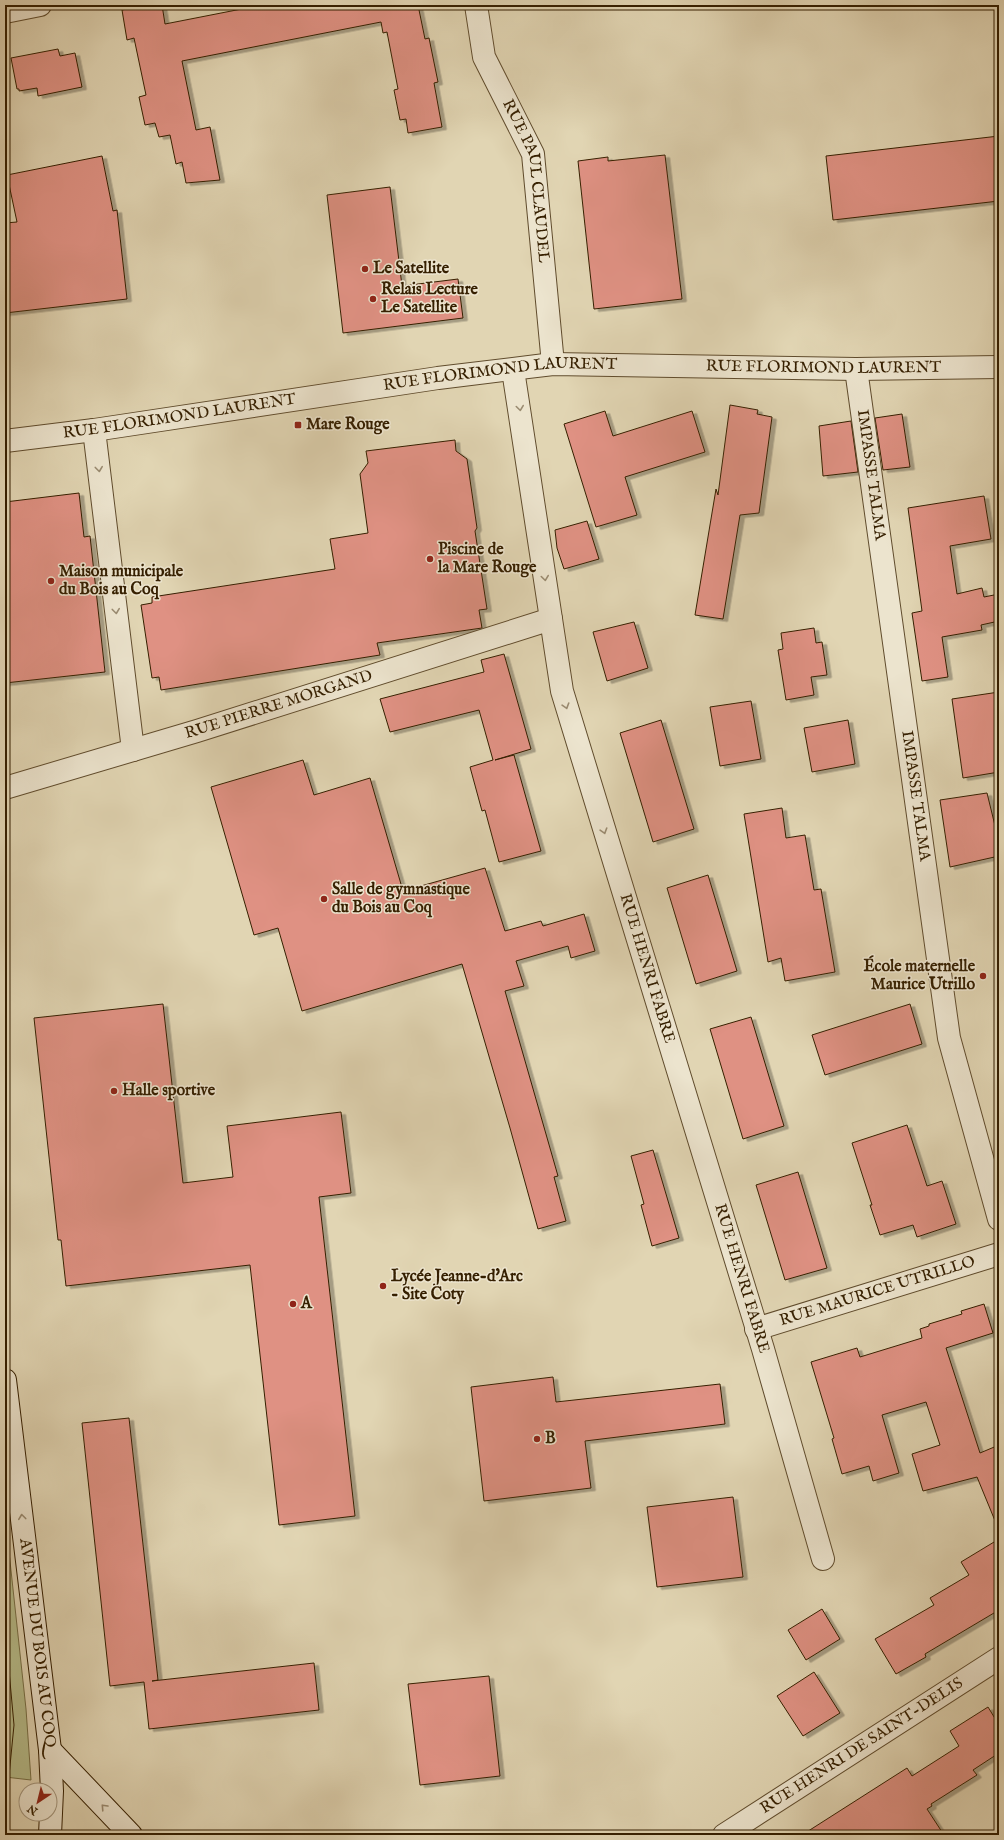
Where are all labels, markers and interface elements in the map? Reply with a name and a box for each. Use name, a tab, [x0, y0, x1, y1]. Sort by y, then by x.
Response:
street label: RUE PAUL CLAUDEL	[497, 96, 553, 264]
place label: Le Satellite	[373, 259, 450, 279]
marker: Le Satellite	[360, 264, 370, 274]
place label: Relais Lecture Le Satellite	[381, 280, 479, 318]
marker: Relais Lecture Le Satellite	[368, 294, 378, 304]
street label: RUE FLORIMOND LAURENT	[382, 354, 618, 396]
street label: RUE FLORIMOND LAURENT	[706, 357, 942, 379]
street label: RUE FLORIMOND LAURENT	[62, 390, 297, 444]
one-way arrow	[515, 405, 524, 411]
street label: IMPASSE TALMA	[852, 408, 890, 543]
place label: Mare Rouge	[306, 415, 390, 435]
marker: Mare Rouge	[293, 420, 303, 430]
one-way arrow	[94, 465, 103, 472]
place label: Piscine de la Mare Rouge	[437, 540, 537, 578]
marker: Piscine de la Mare Rouge	[425, 554, 435, 564]
place label: Maison municipale du Bois au Coq	[59, 562, 184, 600]
one-way arrow	[540, 575, 549, 581]
marker: Maison municipale du Bois au Coq	[46, 576, 56, 586]
one-way arrow	[111, 608, 120, 615]
street label: RUE PIERRE MORGAND	[183, 666, 375, 744]
one-way arrow	[561, 703, 570, 710]
street label: IMPASSE TALMA	[896, 729, 934, 864]
one-way arrow	[599, 827, 608, 834]
place label: Salle de gymnastique du Bois au Coq	[332, 880, 470, 918]
street label: RUE HENRI FABRE	[615, 892, 679, 1046]
marker: Salle de gymnastique du Bois au Coq	[319, 894, 329, 904]
place label: École maternelle Maurice Utrillo	[863, 955, 976, 995]
marker: École maternelle Maurice Utrillo	[978, 971, 988, 981]
place label: Halle sportive	[122, 1081, 216, 1101]
marker: Halle sportive	[109, 1086, 119, 1096]
street label: RUE HENRI FABRE	[709, 1201, 774, 1356]
street label: RUE MAURICE UTRILLO	[777, 1252, 978, 1331]
place label: Lycée Jeanne-d'Arc - Site Coty	[391, 1267, 523, 1305]
marker: Lycée Jeanne-d'Arc - Site Coty	[378, 1281, 388, 1291]
place label: A	[300, 1294, 313, 1314]
marker: A	[288, 1299, 298, 1309]
place label: B	[545, 1429, 556, 1449]
marker: B	[532, 1434, 542, 1444]
one-way arrow	[17, 1514, 26, 1520]
street label: AVENUE DU BOIS AU COQ	[14, 1536, 61, 1761]
street label: RUE HENRI DE SAINT-DELIS	[757, 1674, 967, 1819]
north arrow	[18, 1782, 58, 1822]
text: N	[25, 1801, 42, 1818]
one-way arrow	[101, 1804, 109, 1812]

